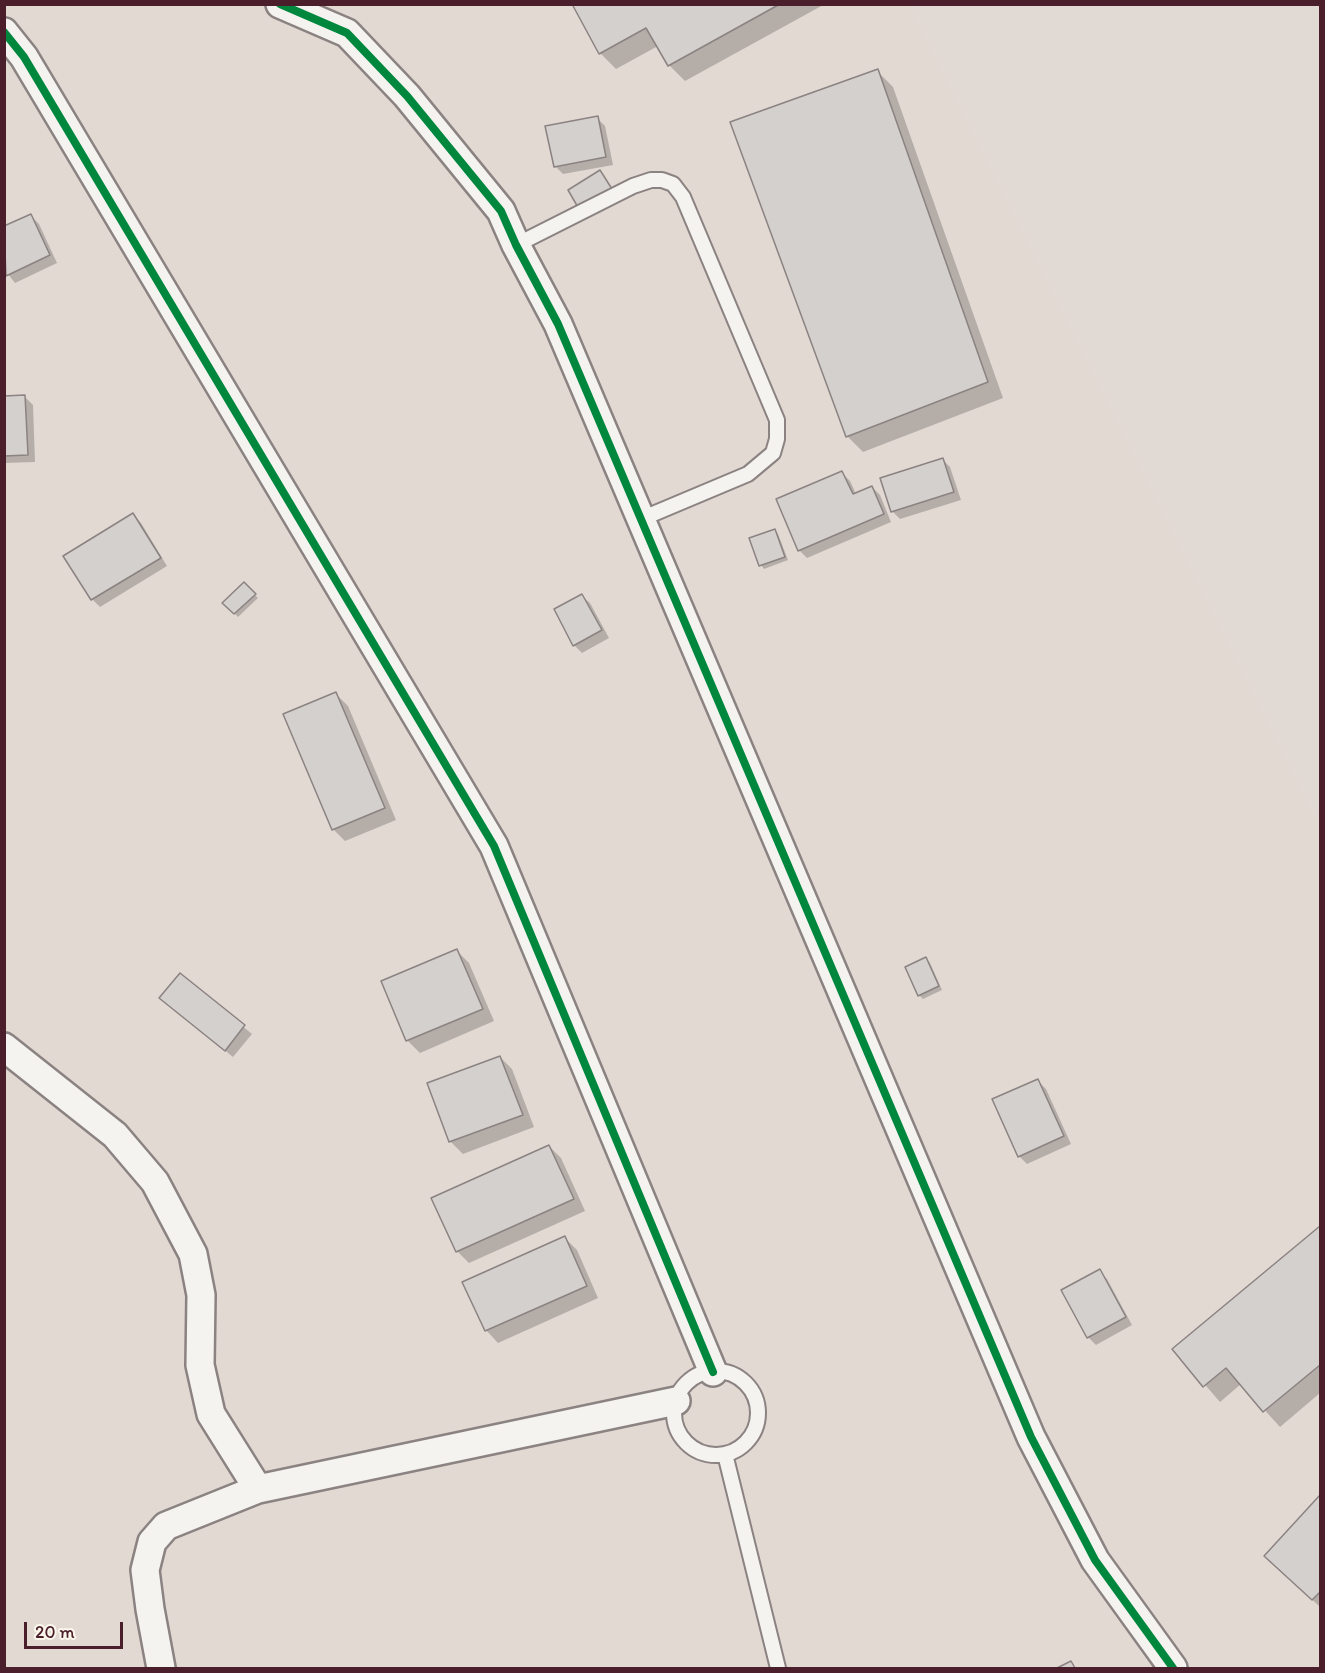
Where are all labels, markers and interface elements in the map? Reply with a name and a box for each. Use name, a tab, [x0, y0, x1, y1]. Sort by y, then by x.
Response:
scale bar	[27, 1610, 126, 1648]
text: 20 m	[35, 1621, 75, 1643]

